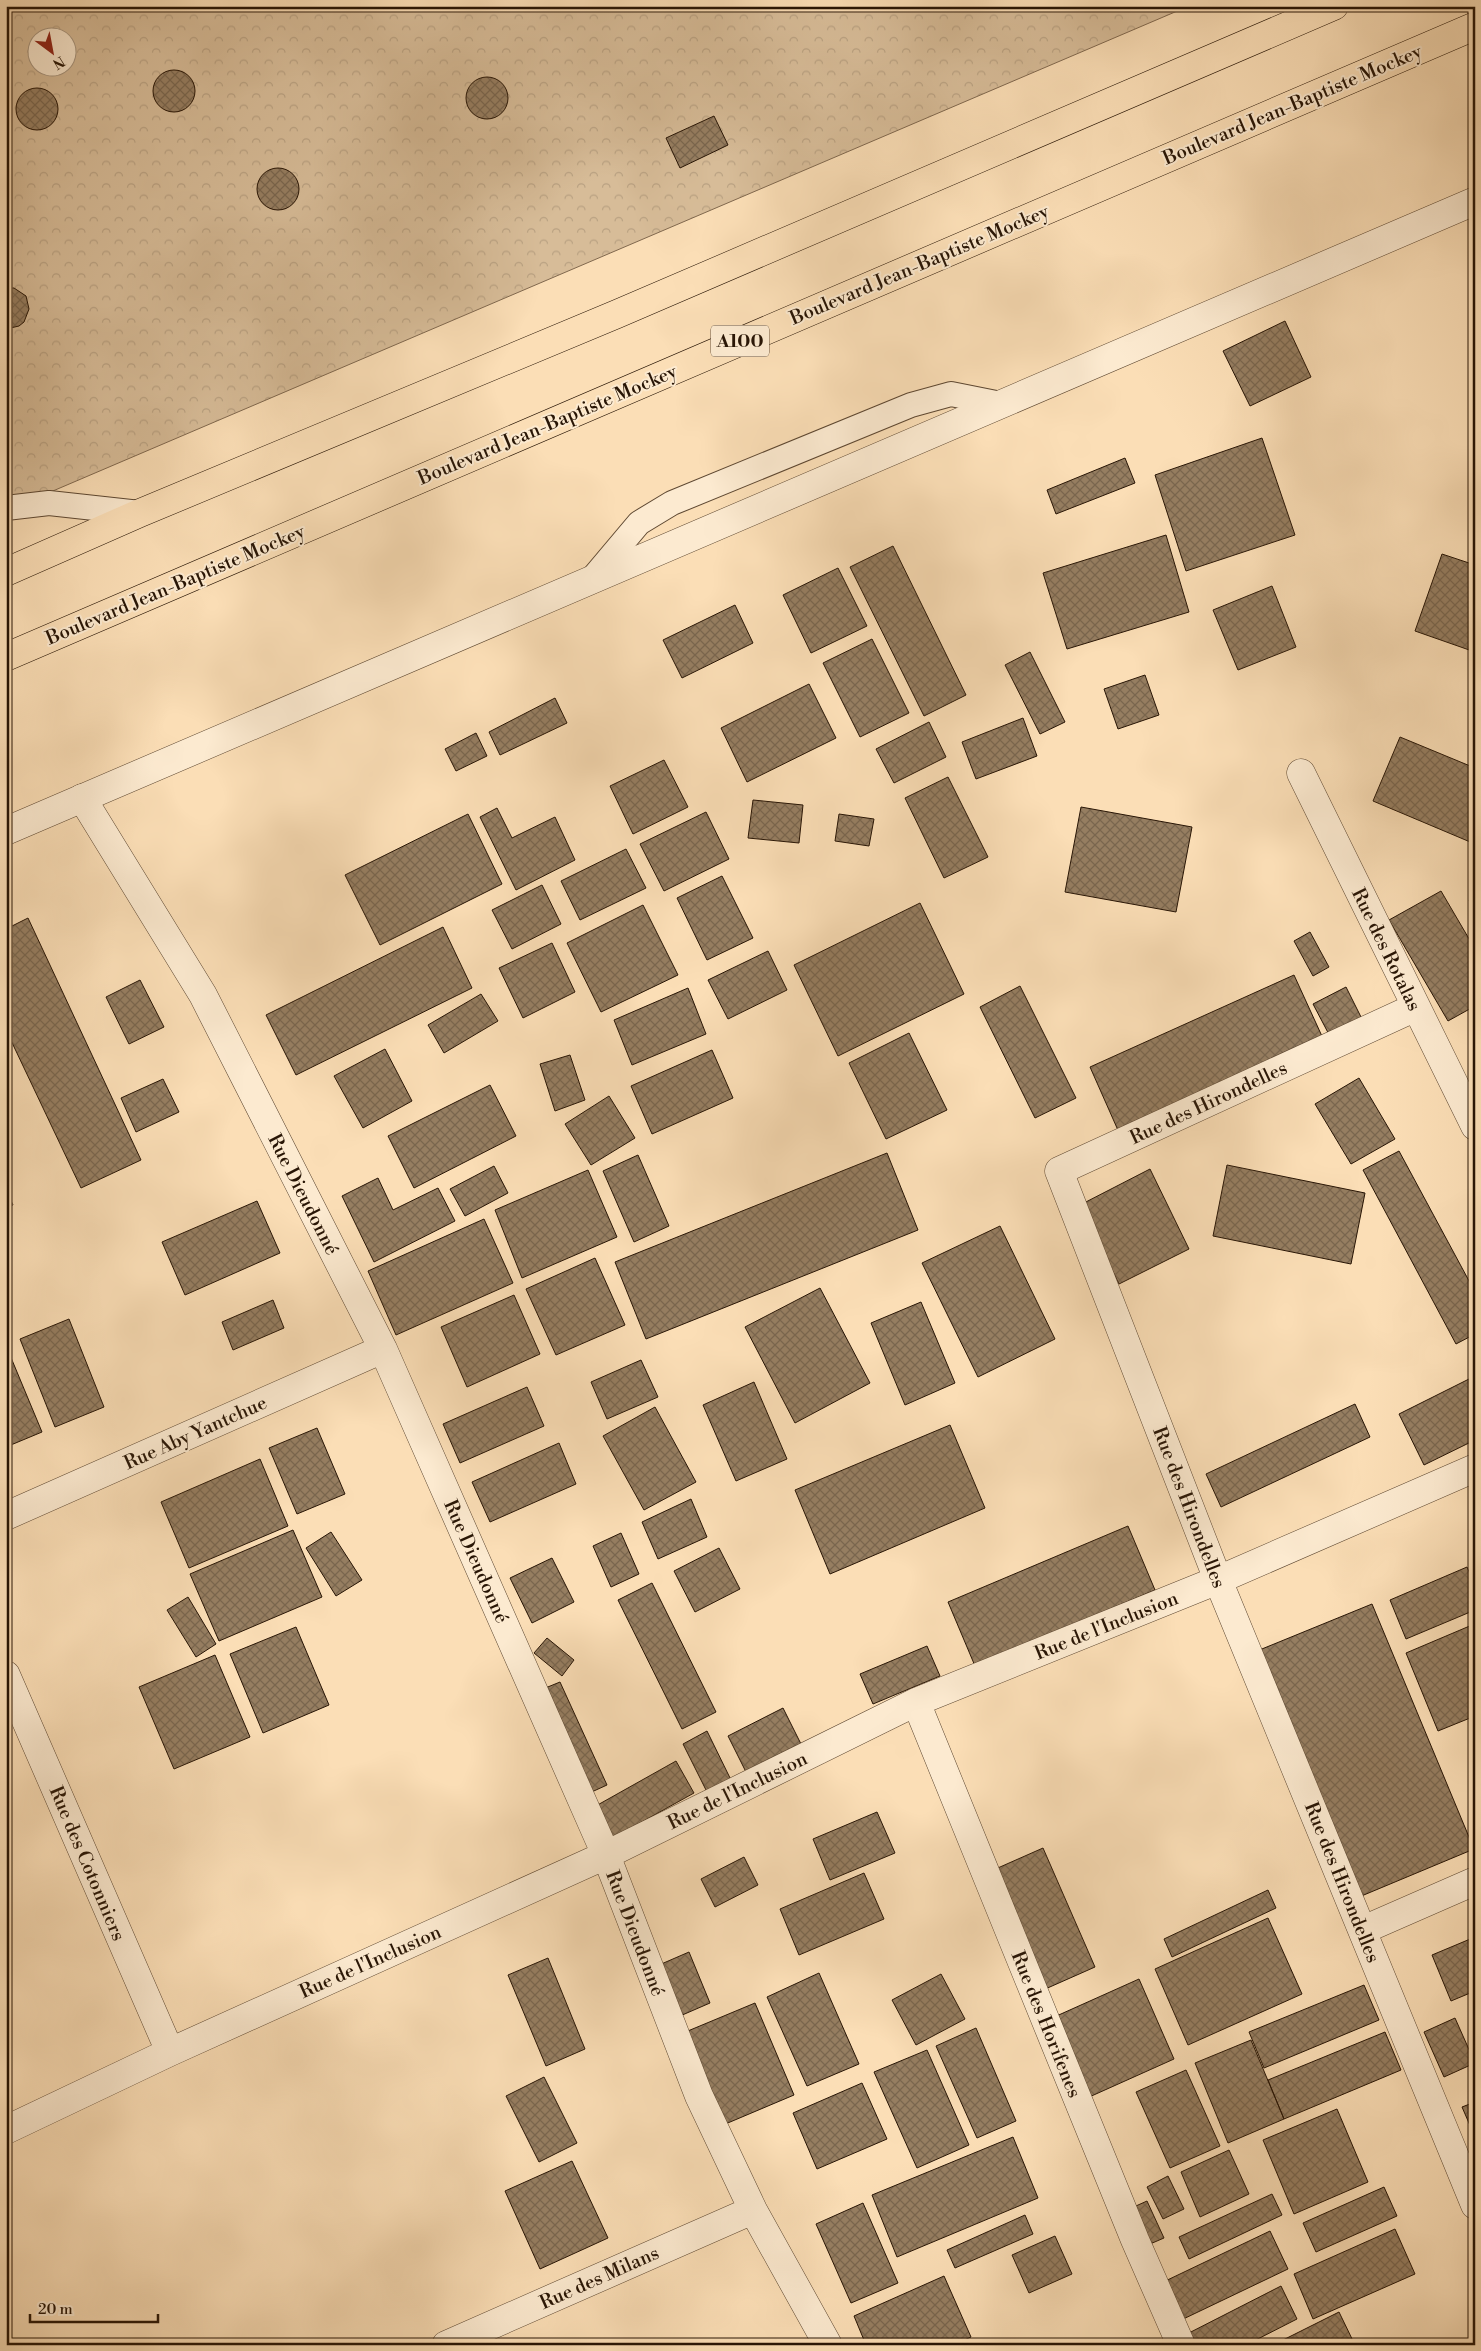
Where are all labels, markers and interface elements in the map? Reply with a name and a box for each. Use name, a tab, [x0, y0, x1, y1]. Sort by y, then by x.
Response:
north arrow	[28, 28, 78, 78]
street label: Boulevard Jean-Baptiste Mockey	[1158, 39, 1426, 171]
text: N	[49, 52, 68, 73]
street label: Boulevard Jean-Baptiste Mockey	[785, 199, 1053, 331]
road number: A100	[711, 326, 769, 356]
street label: Boulevard Jean-Baptiste Mockey	[413, 359, 681, 491]
street label: Boulevard Jean-Baptiste Mockey	[41, 519, 309, 651]
street label: Rue des Rotalas	[1346, 884, 1426, 1015]
street label: Rue des Hirondelles	[1126, 1056, 1291, 1150]
street label: Rue Dieudonné	[262, 1130, 344, 1259]
street label: Rue Aby Yantchue	[120, 1391, 271, 1475]
street label: Rue des Hirondelles	[1147, 1423, 1231, 1592]
street label: Rue Dieudonné	[438, 1496, 514, 1627]
street label: Rue de l'Inclusion	[1031, 1586, 1182, 1666]
street label: Rue de l'Inclusion	[664, 1747, 811, 1835]
street label: Rue des Cotonniers	[44, 1782, 131, 1944]
street label: Rue des Hirondelles	[1299, 1799, 1385, 1966]
street label: Rue Dieudonné	[600, 1867, 670, 2000]
street label: Rue de l'Inclusion	[296, 1920, 445, 2004]
street label: Rue des Horifenes	[1006, 1947, 1086, 2101]
street label: Rue des Milans	[536, 2241, 663, 2315]
scale bar	[30, 2291, 158, 2323]
text: 20 m	[38, 2300, 73, 2319]

